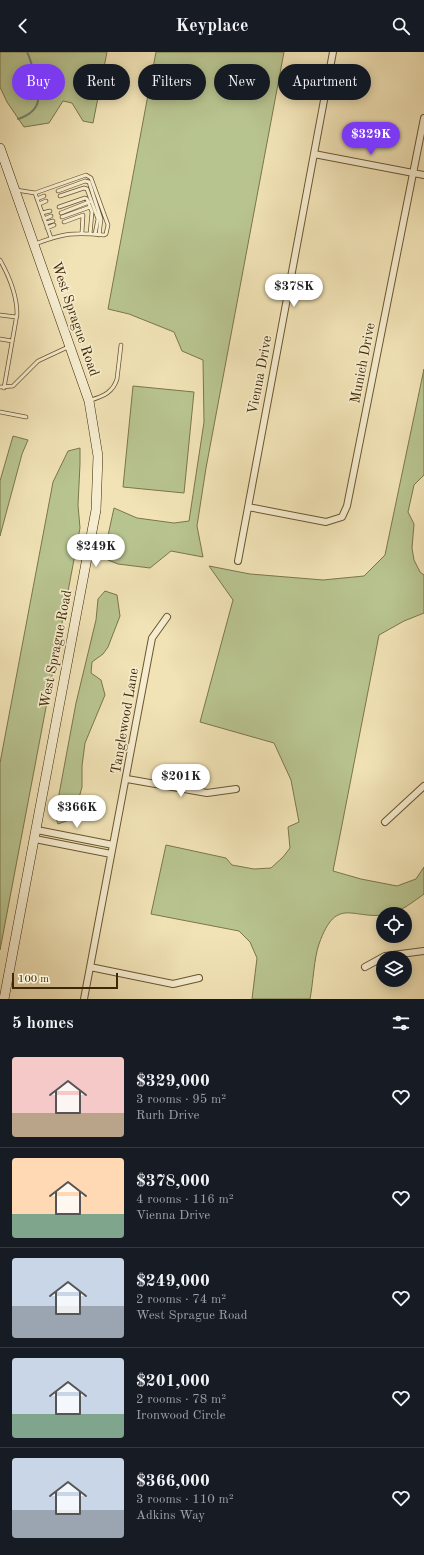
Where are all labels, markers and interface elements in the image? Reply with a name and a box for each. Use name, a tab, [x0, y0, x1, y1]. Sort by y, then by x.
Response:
icon: back	[12, 15, 34, 37]
icon: search	[390, 15, 412, 37]
text: Keyplace	[175, 17, 249, 35]
chip: Buy	[12, 64, 65, 100]
chip: Rent	[73, 64, 130, 100]
chip: Filters	[138, 64, 206, 100]
chip: New	[214, 64, 270, 100]
chip: Apartment	[278, 64, 371, 100]
pin: $329K	[343, 122, 399, 156]
text: $329K	[351, 128, 391, 141]
street label: West Sprague Road	[49, 260, 101, 378]
pin: $378K	[266, 274, 322, 308]
text: $378K	[274, 280, 314, 293]
street label: Munich Drive	[348, 322, 378, 404]
street label: Vienna Drive	[245, 334, 275, 416]
pin: $249K	[68, 534, 124, 568]
text: $249K	[76, 540, 116, 553]
street label: West Sprague Road	[38, 589, 74, 709]
street label: Tanglewood Lane	[109, 667, 141, 775]
pin: $201K	[153, 764, 209, 798]
text: $201K	[161, 770, 201, 783]
pin: $366K	[49, 795, 105, 829]
text: $366K	[57, 801, 97, 814]
map controls	[376, 907, 412, 987]
button: locate	[376, 907, 412, 943]
button: layers	[376, 951, 412, 987]
scale bar	[12, 971, 118, 990]
text: 100 m	[18, 974, 49, 985]
icon: filters	[390, 1012, 412, 1034]
text: 5 homes	[12, 1015, 74, 1032]
icon: home	[44, 1073, 92, 1121]
text: $329,000	[136, 1073, 210, 1090]
icon: heart	[390, 1086, 412, 1108]
text: 3 rooms · 95 m²	[136, 1093, 226, 1106]
text: Rurh Drive	[136, 1109, 200, 1122]
text: $378,000	[136, 1173, 210, 1190]
icon: home	[44, 1174, 92, 1222]
icon: heart	[390, 1187, 412, 1209]
text: 4 rooms · 116 m²	[136, 1193, 234, 1206]
text: Vienna Drive	[136, 1209, 210, 1222]
text: $249,000	[136, 1273, 210, 1290]
icon: home	[44, 1274, 92, 1322]
icon: heart	[390, 1287, 412, 1309]
text: 2 rooms · 74 m²	[136, 1293, 226, 1306]
text: West Sprague Road	[136, 1309, 248, 1322]
text: $201,000	[136, 1373, 210, 1390]
icon: home	[44, 1374, 92, 1422]
icon: heart	[390, 1387, 412, 1409]
text: 2 rooms · 78 m²	[136, 1393, 226, 1406]
text: Ironwood Circle	[136, 1409, 225, 1422]
text: $366,000	[136, 1473, 210, 1490]
icon: home	[44, 1474, 92, 1522]
icon: heart	[390, 1487, 412, 1509]
text: 3 rooms · 110 m²	[136, 1493, 234, 1506]
text: Adkins Way	[136, 1509, 205, 1522]

